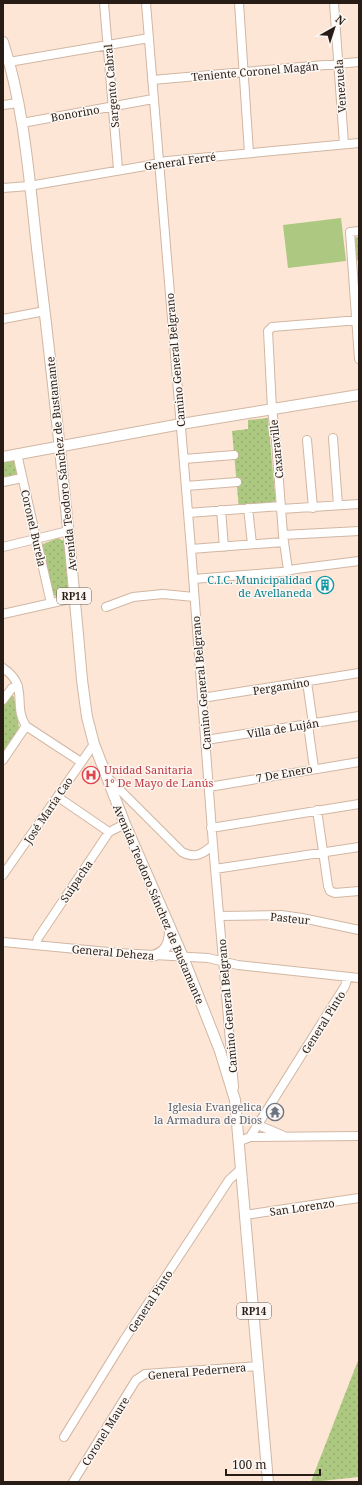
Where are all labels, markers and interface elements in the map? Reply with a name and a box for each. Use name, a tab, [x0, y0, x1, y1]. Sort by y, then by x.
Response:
north arrow	[314, 8, 354, 48]
text: N	[333, 11, 349, 29]
street label: Sargento Cabral	[100, 43, 122, 128]
street label: Teniente Coronel Magán	[191, 58, 319, 84]
street label: Venezuela	[331, 59, 349, 113]
street label: Bonorino	[50, 101, 100, 125]
street label: General Ferré	[143, 149, 217, 173]
street label: Camino General Belgrano	[162, 292, 188, 428]
street label: Avenida Teodoro Sánchez de Bustamante	[42, 356, 80, 572]
street label: Caxaraville	[265, 419, 287, 479]
street label: Coronel Burela	[18, 488, 50, 568]
place label: C.I.C. Municipalidad de Avellaneda	[207, 572, 312, 600]
building icon: C.I.C. Municipalidad de Avellaneda	[315, 575, 335, 595]
road number: RP14	[57, 588, 91, 604]
street label: Camino General Belgrano	[188, 615, 214, 751]
street label: Pergamino	[252, 674, 310, 698]
street label: Villa de Luján	[246, 715, 320, 741]
street label: 7 De Enero	[255, 761, 313, 785]
place label: Unidad Sanitaria 1° De Mayo de Lanús	[104, 762, 213, 790]
hospital icon: Unidad Sanitaria 1° De Mayo de Lanús	[81, 765, 101, 785]
street label: José María Cao	[20, 774, 76, 847]
street label: Avenida Teodoro Sánchez de Bustamante	[110, 802, 208, 1006]
street label: Suipacha	[56, 857, 96, 905]
street label: Pasteur	[269, 908, 311, 928]
street label: Camino General Belgrano	[214, 938, 240, 1074]
street label: General Deheza	[71, 941, 155, 963]
street label: General Pinto	[298, 988, 348, 1056]
place label: Iglesia Evangelica la Armadura de Dios	[154, 1099, 262, 1127]
temple icon: Iglesia Evangelica la Armadura de Dios	[265, 1102, 285, 1122]
street label: San Lorenzo	[269, 1195, 335, 1219]
street label: General Pinto	[124, 1267, 176, 1335]
road number: RP14	[237, 1303, 271, 1319]
street label: General Pedernera	[147, 1359, 247, 1383]
street label: Coronel Maure	[78, 1394, 132, 1468]
scale bar	[226, 1451, 320, 1477]
text: 100 m	[232, 1456, 267, 1473]

